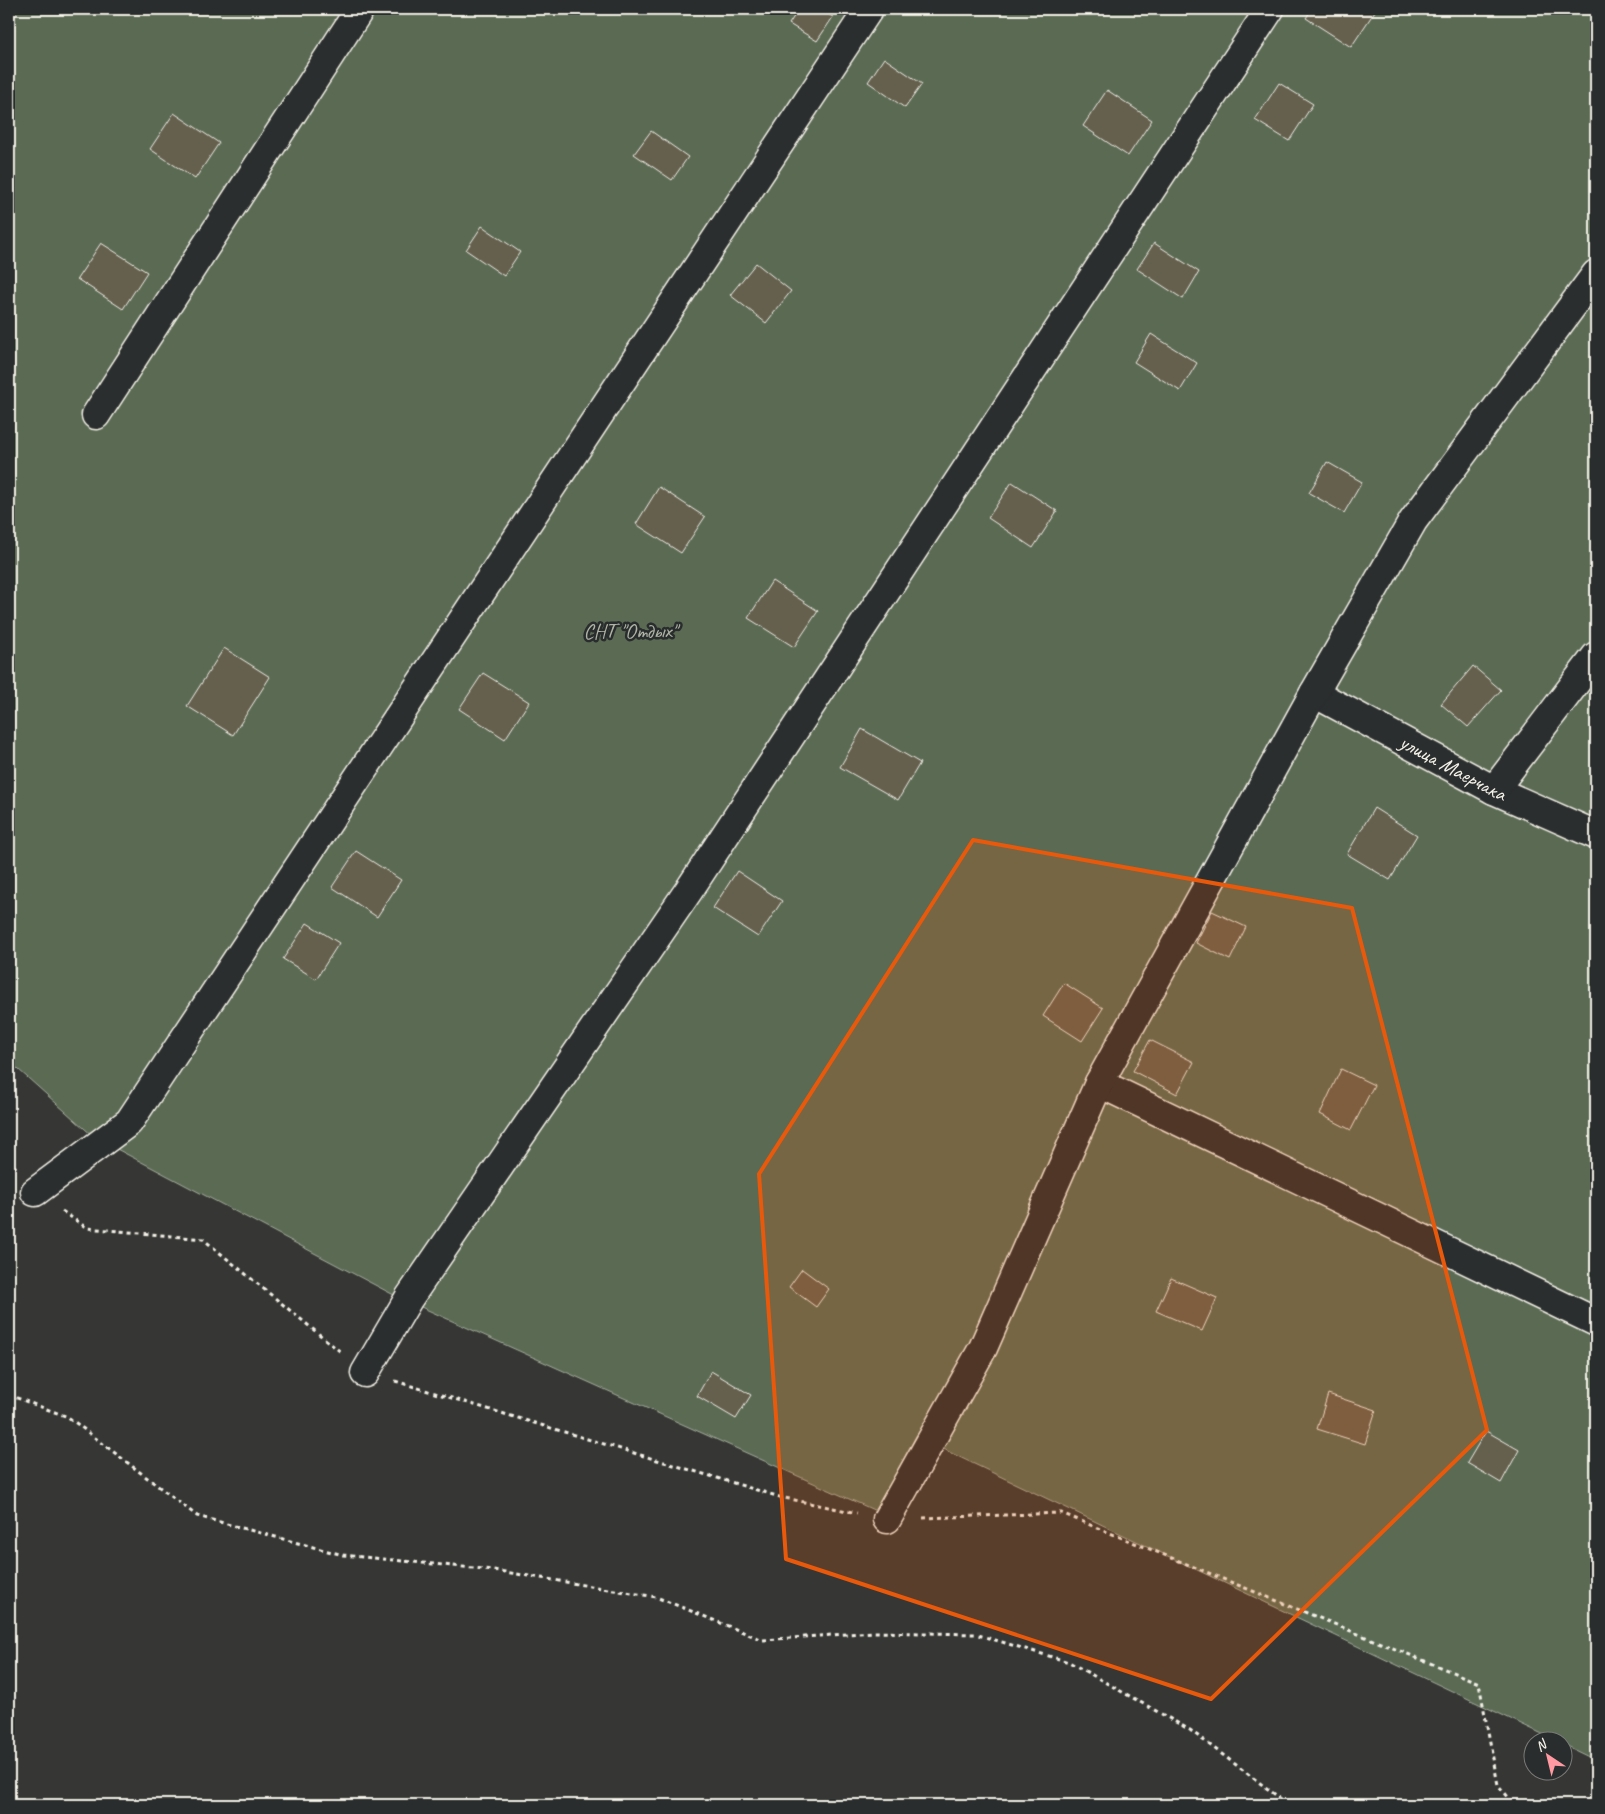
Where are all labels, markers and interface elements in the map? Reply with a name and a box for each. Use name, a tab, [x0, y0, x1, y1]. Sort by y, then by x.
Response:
park label: СНТ "Отдых"	[583, 618, 681, 644]
street label: улица Маерчака	[1394, 728, 1512, 807]
north arrow	[1522, 1732, 1572, 1782]
text: N	[1532, 1735, 1551, 1755]

